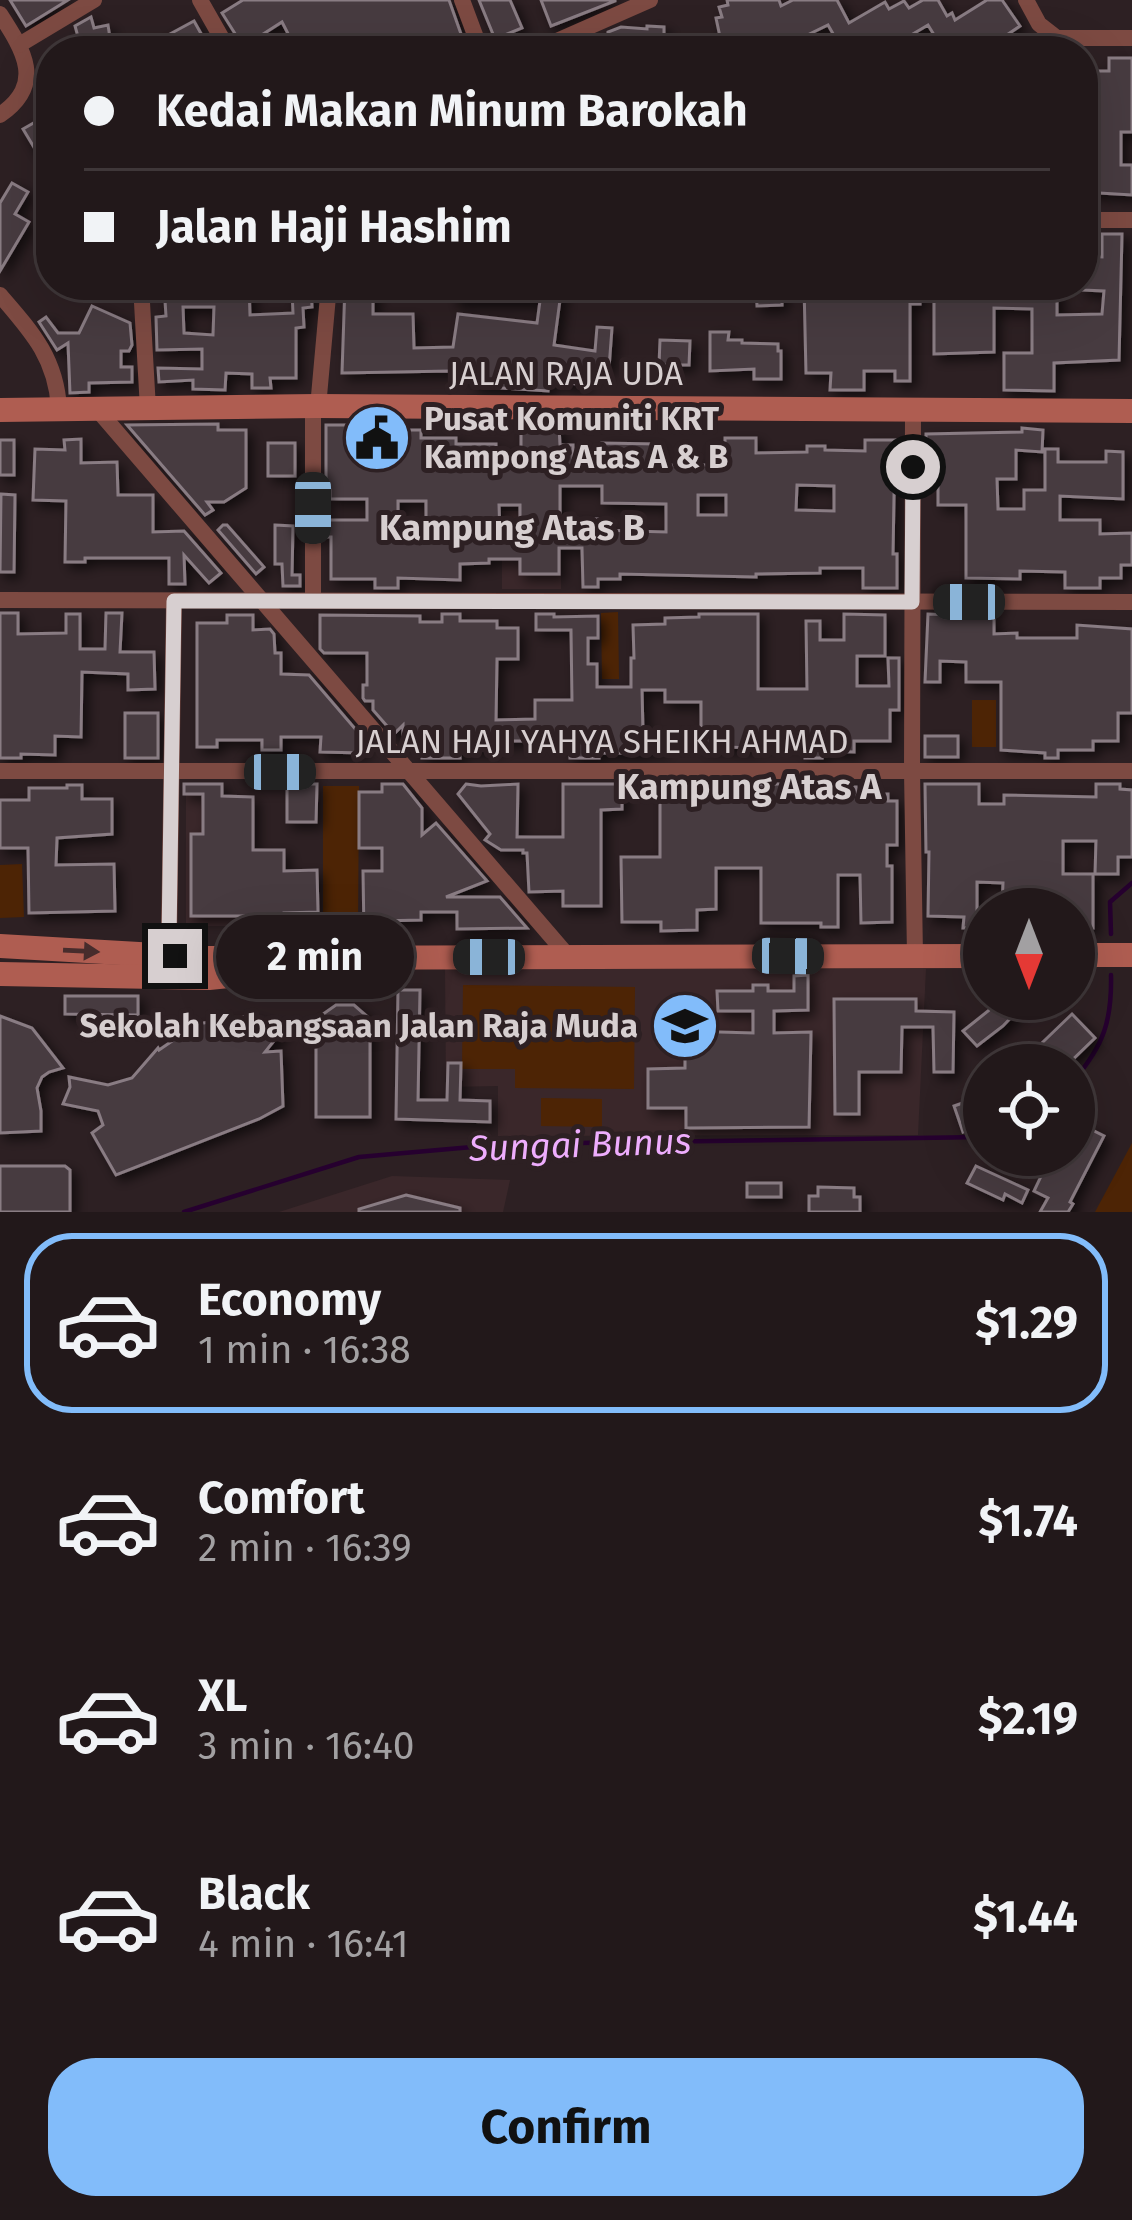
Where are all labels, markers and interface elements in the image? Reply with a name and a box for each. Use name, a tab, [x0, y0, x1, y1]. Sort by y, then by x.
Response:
text: Kedai Makan Minum Barokah	[156, 84, 748, 138]
text: Jalan Haji Hashim	[156, 200, 512, 254]
street label: JALAN RAJA UDA	[449, 354, 683, 394]
place label: Pusat Komuniti KRT Kampong Atas A & B	[424, 399, 728, 477]
public building icon: Pusat Komuniti KRT Kampong Atas A & B	[342, 403, 412, 473]
route start	[886, 440, 940, 494]
car	[295, 472, 331, 544]
district label: Kampung Atas B	[379, 506, 645, 550]
car	[933, 584, 1005, 620]
street label: JALAN HAJI YAHYA SHEIKH AHMAD	[355, 722, 849, 762]
car	[244, 754, 316, 790]
district label: Kampung Atas A	[616, 765, 882, 809]
north arrow	[963, 888, 1095, 1020]
map controls	[963, 888, 1095, 1176]
callout: 2 min	[217, 914, 415, 998]
route end	[148, 929, 202, 983]
text: 2 min	[267, 934, 363, 980]
car	[752, 937, 824, 975]
car	[453, 939, 525, 975]
one-way arrow	[63, 941, 100, 960]
school or university icon: Sekolah Kebangsaan Jalan Raja Muda	[650, 991, 720, 1061]
place label: Sekolah Kebangsaan Jalan Raja Muda	[79, 1006, 638, 1046]
button: locate	[963, 1044, 1095, 1176]
water label: Sungai Bunus	[467, 1119, 692, 1171]
icon: car	[54, 1269, 162, 1377]
text: Economy	[198, 1273, 381, 1327]
text: $1.29	[975, 1296, 1078, 1350]
text: 1 min · 16:38	[198, 1327, 411, 1373]
icon: car	[54, 1467, 162, 1575]
text: Comfort	[198, 1471, 365, 1525]
text: $1.74	[979, 1494, 1078, 1548]
text: 2 min · 16:39	[198, 1525, 412, 1571]
icon: car	[54, 1665, 162, 1773]
text: XL	[198, 1669, 247, 1723]
text: $2.19	[978, 1692, 1078, 1746]
text: 3 min · 16:40	[198, 1723, 414, 1769]
icon: car	[54, 1863, 162, 1971]
text: Black	[198, 1867, 310, 1921]
text: $1.44	[973, 1890, 1078, 1944]
text: 4 min · 16:41	[198, 1921, 409, 1967]
button: Confirm	[48, 2058, 1084, 2196]

